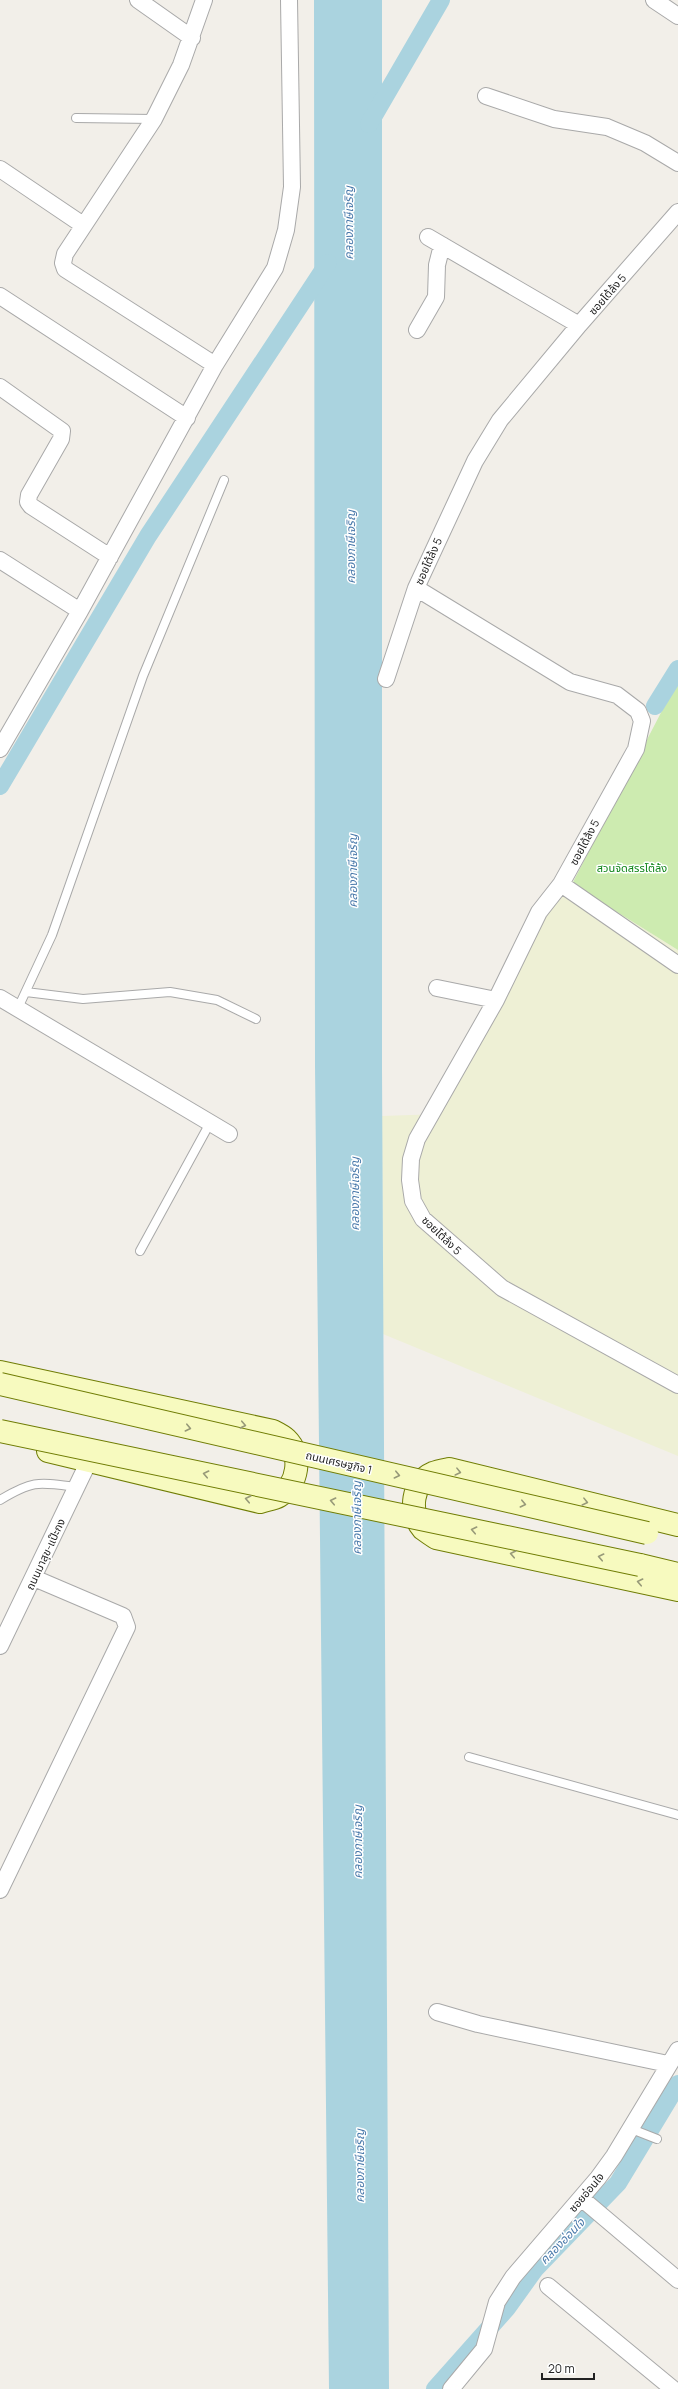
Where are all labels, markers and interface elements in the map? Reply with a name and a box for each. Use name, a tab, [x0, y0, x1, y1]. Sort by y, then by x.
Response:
water label: คลองภาษีเจริญ	[340, 185, 357, 260]
street label: ซอยโต้ล้ง 5	[585, 270, 629, 318]
water label: คลองภาษีเจริญ	[342, 509, 359, 584]
street label: ซอยโต้ล้ง 5	[411, 535, 445, 587]
street label: ซอยโต้ล้ง 5	[566, 816, 602, 868]
water label: คลองภาษีเจริญ	[344, 833, 361, 908]
park label: สวนจัดสรรโต้ล้ง	[597, 860, 667, 875]
water label: คลองภาษีเจริญ	[346, 1156, 363, 1231]
street label: ซอยโต้ล้ง 5	[419, 1212, 465, 1258]
one-way arrow	[240, 1420, 247, 1428]
one-way arrow	[185, 1423, 191, 1431]
street label: ถนนเศรษฐกิจ 1	[304, 1447, 374, 1477]
one-way arrow	[455, 1467, 462, 1475]
one-way arrow	[203, 1471, 209, 1479]
one-way arrow	[394, 1471, 400, 1479]
water label: คลองภาษีเจริญ	[348, 1480, 365, 1555]
one-way arrow	[245, 1495, 251, 1504]
one-way arrow	[330, 1497, 336, 1506]
one-way arrow	[581, 1498, 588, 1506]
one-way arrow	[520, 1500, 527, 1508]
street label: ถนนมาสุข-แป๊ะกง	[22, 1516, 68, 1592]
one-way arrow	[471, 1527, 477, 1535]
one-way arrow	[510, 1551, 516, 1559]
one-way arrow	[598, 1554, 605, 1562]
one-way arrow	[637, 1579, 643, 1587]
water label: คลองภาษีเจริญ	[349, 1804, 366, 1879]
water label: คลองภาษีเจริญ	[351, 2128, 368, 2203]
street label: ซอยอ่อนใจ	[565, 2169, 607, 2215]
water label: คลองอ่อนใจ	[536, 2214, 589, 2268]
scale bar	[542, 2355, 594, 2381]
text: 20 m	[548, 2360, 575, 2377]

